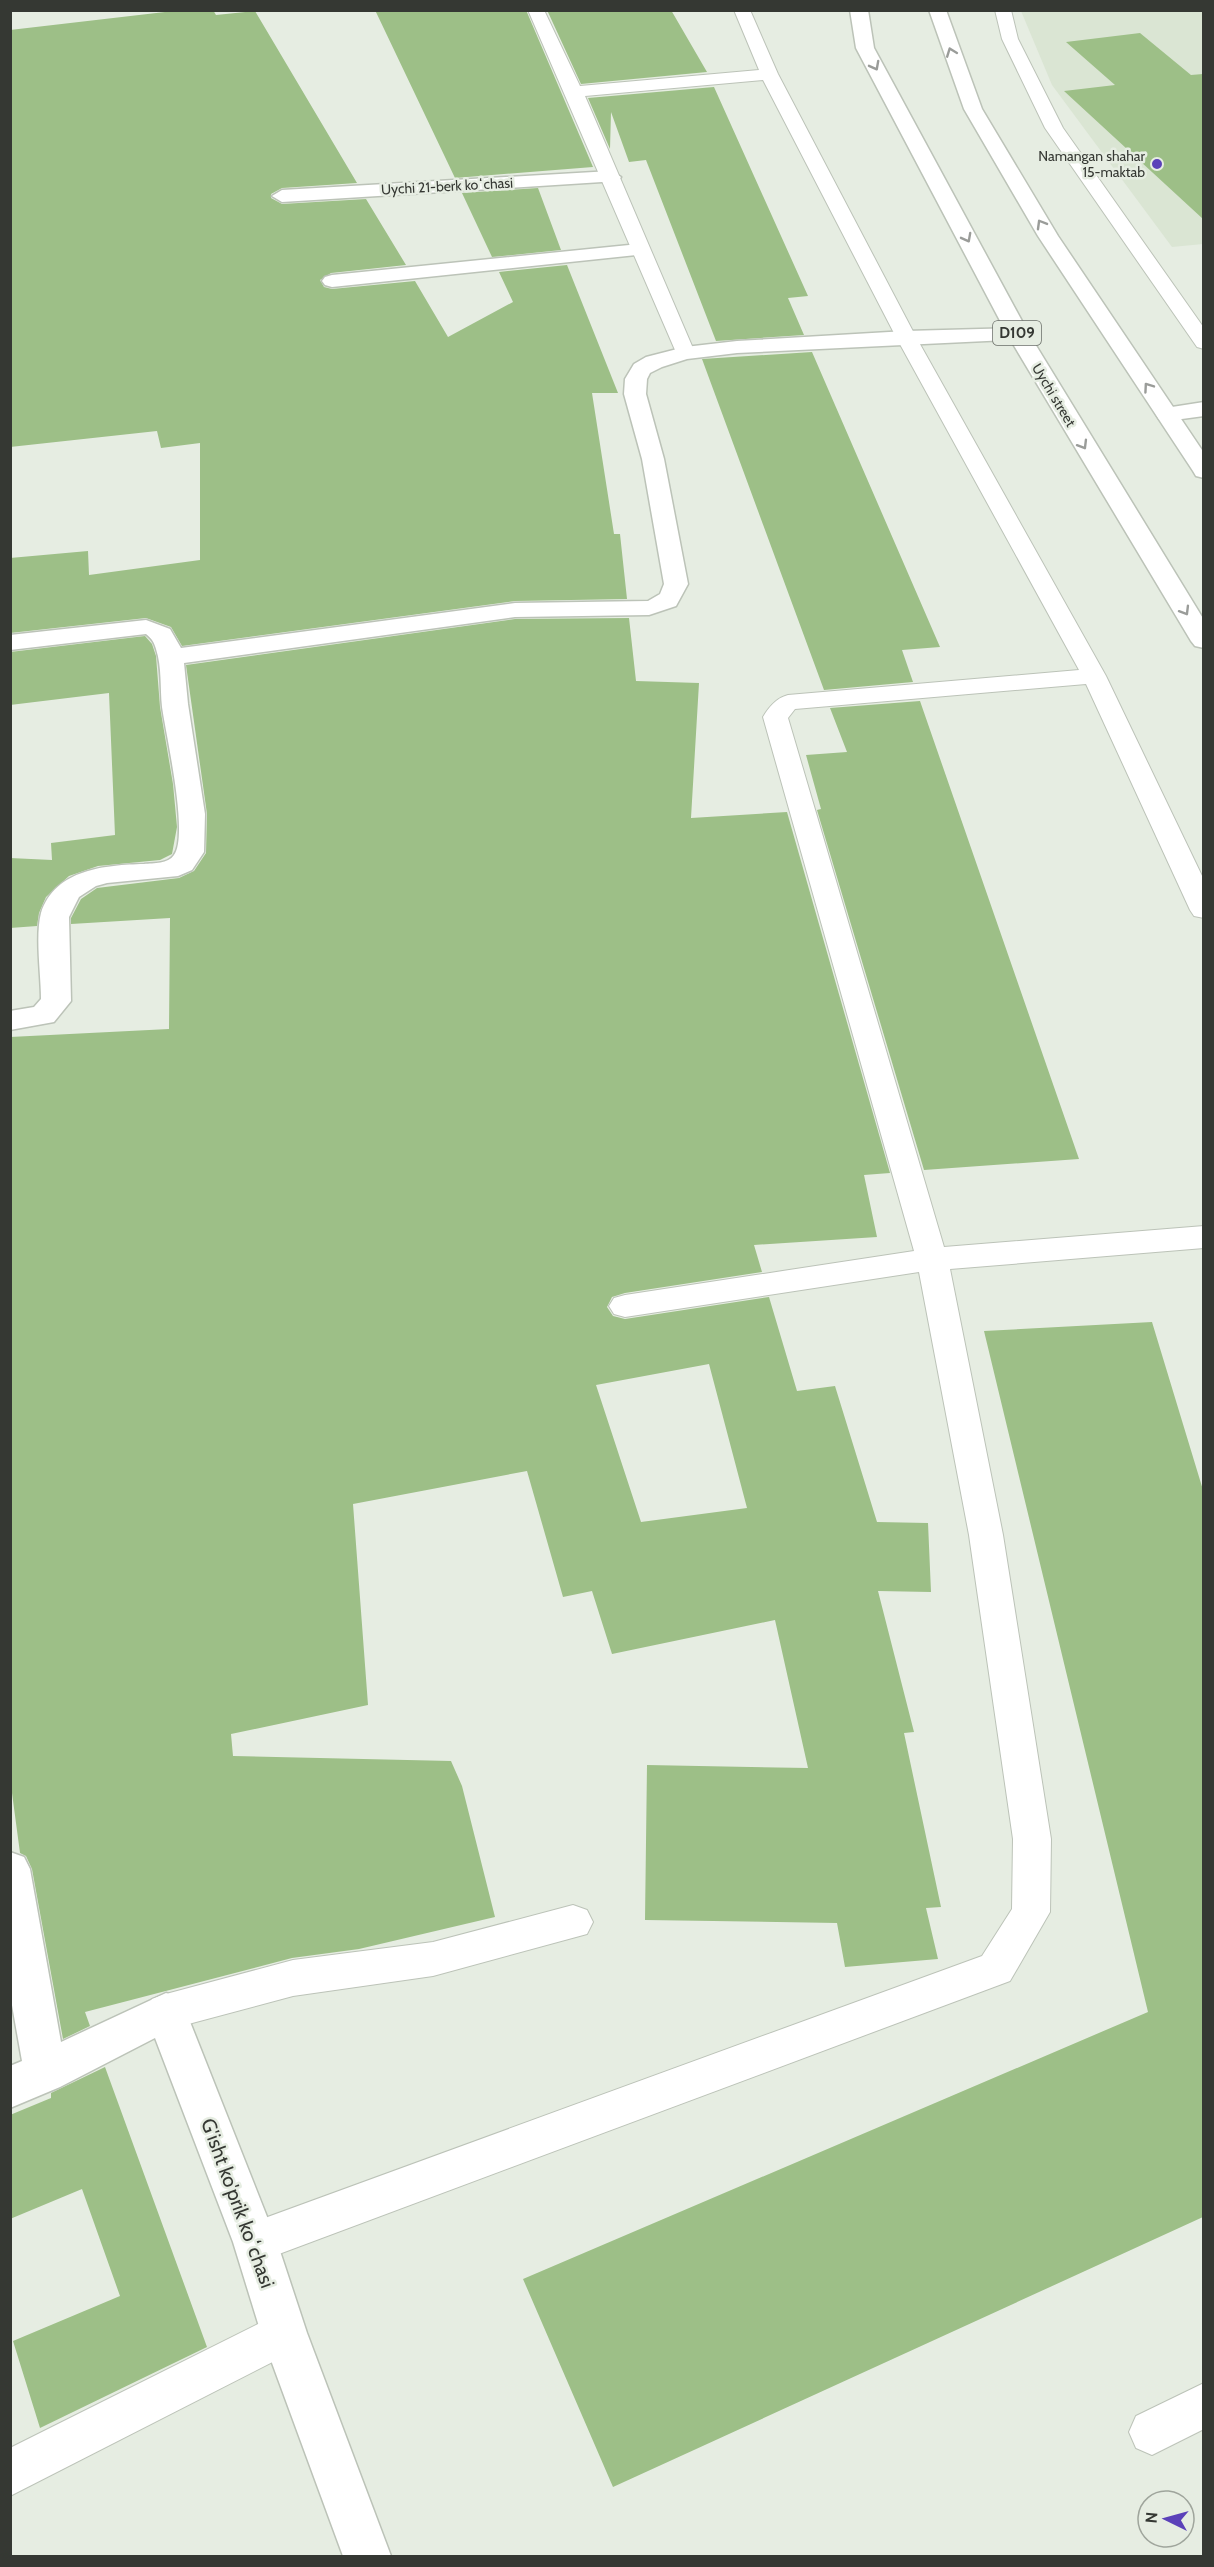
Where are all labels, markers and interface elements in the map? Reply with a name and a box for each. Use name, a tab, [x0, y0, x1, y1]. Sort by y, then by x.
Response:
one-way arrow	[946, 47, 958, 58]
one-way arrow	[868, 60, 879, 70]
place label: Namangan shahar 15-maktab	[1038, 147, 1146, 181]
marker: Namangan shahar 15-maktab	[1150, 157, 1164, 171]
street label: Uychi 21-berk koʻchasi	[381, 174, 513, 198]
one-way arrow	[1037, 220, 1049, 230]
one-way arrow	[960, 232, 971, 242]
road number: D109	[993, 321, 1041, 345]
street label: Uychi street	[1028, 360, 1080, 430]
one-way arrow	[1144, 383, 1155, 394]
one-way arrow	[1076, 439, 1087, 449]
one-way arrow	[1177, 605, 1189, 615]
street label: G'isht ko'prik koʻchasi	[196, 2115, 280, 2291]
north arrow	[1136, 2489, 1196, 2549]
text: N	[1142, 2511, 1162, 2524]

